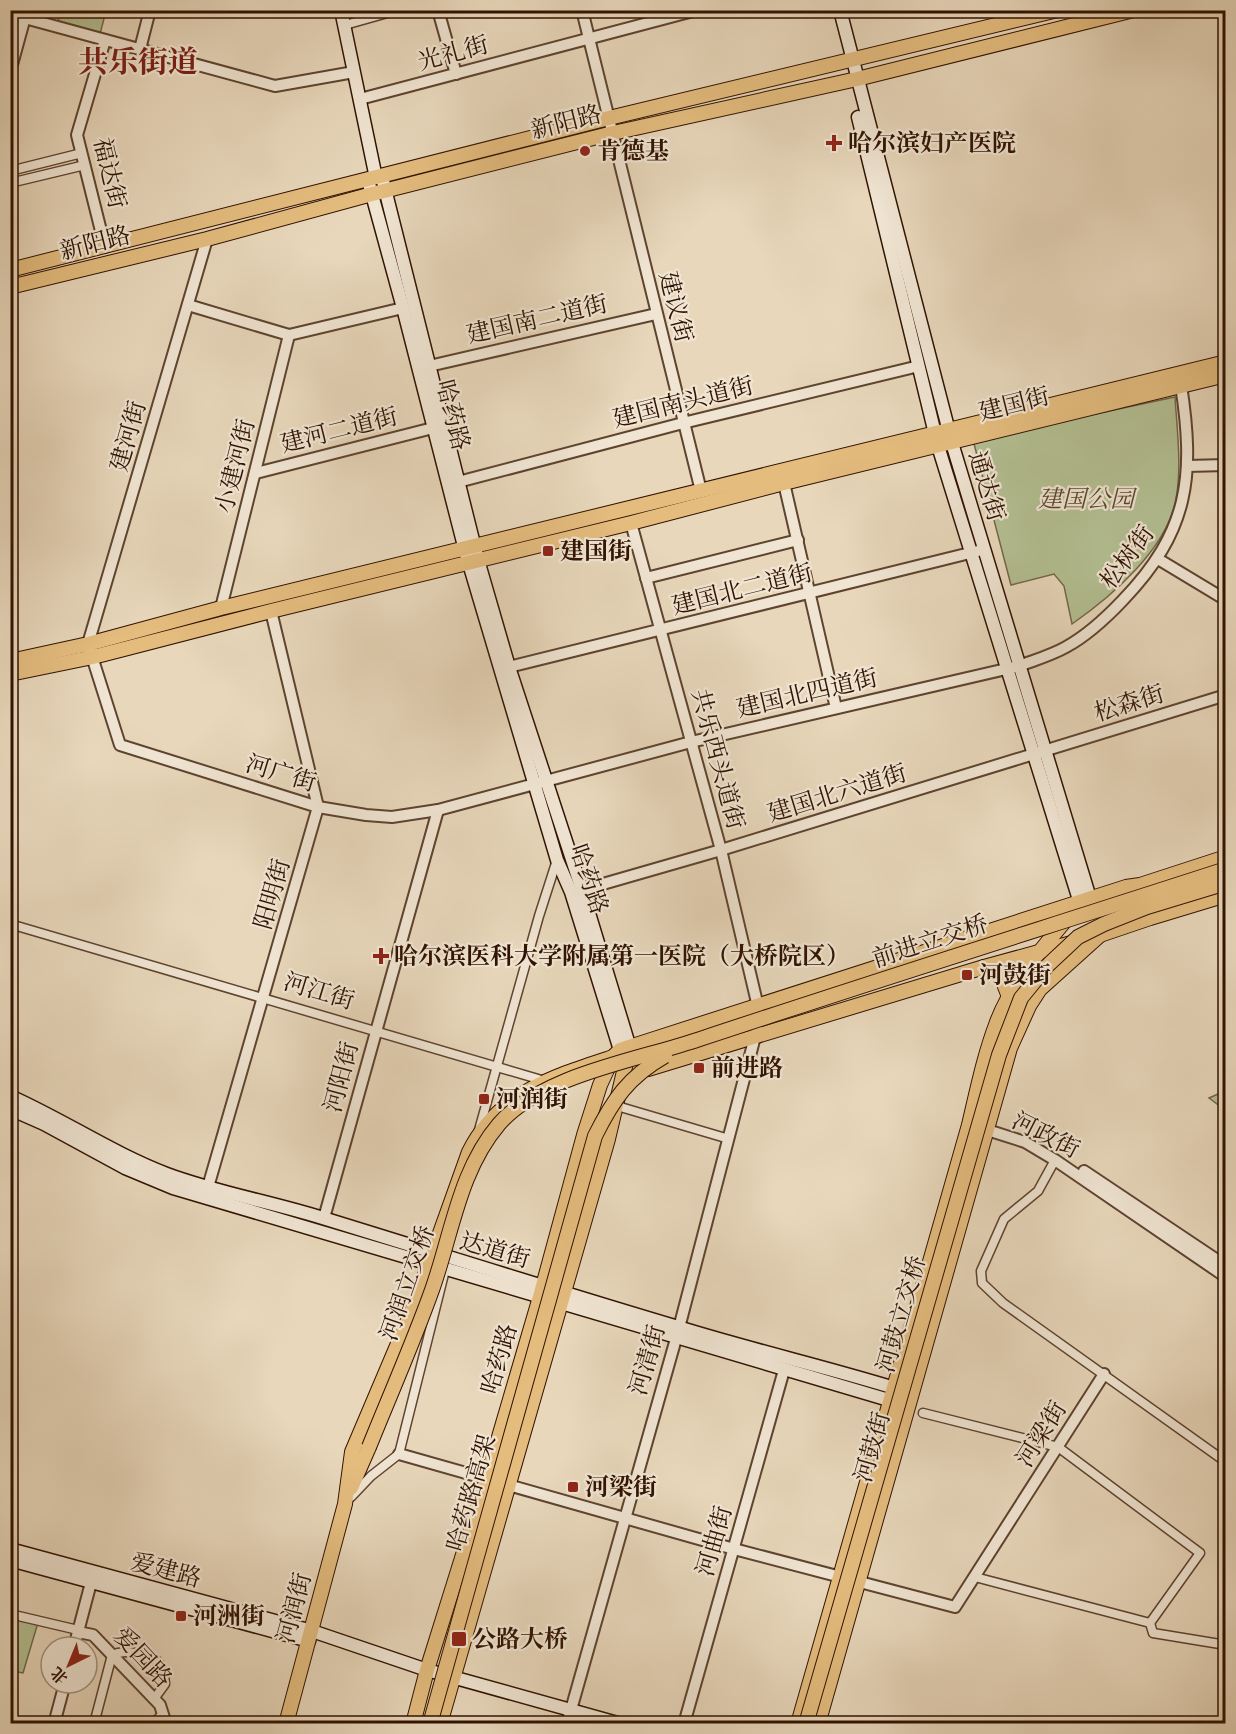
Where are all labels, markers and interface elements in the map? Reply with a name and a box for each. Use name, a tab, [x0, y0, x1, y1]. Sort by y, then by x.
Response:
street label: 光礼街	[415, 30, 492, 78]
district label: 共乐街道	[78, 45, 198, 82]
street label: 新阳路	[528, 100, 605, 146]
place label: 哈尔滨妇产医院	[848, 129, 1016, 159]
marker: 哈尔滨妇产医院	[825, 134, 843, 152]
street label: 福达街	[86, 135, 132, 212]
place label: 肯德基	[597, 137, 669, 167]
marker: 肯德基	[578, 144, 592, 158]
street label: 新阳路	[57, 221, 134, 267]
street label: 建议街	[652, 269, 698, 346]
street label: 建国南二道街	[464, 289, 611, 351]
street label: 建国南头道街	[610, 371, 757, 435]
street label: 哈药路	[429, 377, 475, 454]
street label: 建国街	[976, 382, 1053, 428]
street label: 建河街	[105, 398, 153, 475]
street label: 建河二道街	[277, 402, 401, 460]
street label: 小建河街	[210, 416, 262, 516]
street label: 通达街	[961, 447, 1011, 525]
park label: 建国公园	[1038, 485, 1138, 515]
street label: 松树街	[1094, 520, 1161, 595]
place label: 建国街	[560, 537, 632, 567]
marker: 建国街	[541, 544, 555, 558]
street label: 建国北二道街	[669, 558, 816, 622]
street label: 建国北四道街	[734, 663, 881, 725]
street label: 松森街	[1090, 679, 1168, 729]
street label: 共乐西头道街	[684, 686, 750, 833]
street label: 河广街	[242, 749, 320, 799]
street label: 建国北六道街	[764, 759, 911, 829]
street label: 哈药路	[562, 840, 614, 918]
street label: 阳明街	[249, 856, 297, 933]
street label: 前进立交桥	[869, 909, 992, 975]
place label: 哈尔滨医科大学附属第一医院（大桥院区）	[394, 942, 850, 972]
marker: 哈尔滨医科大学附属第一医院（大桥院区）	[372, 947, 390, 965]
place label: 河鼓街	[979, 961, 1051, 991]
street label: 河江街	[280, 967, 358, 1017]
marker: 河鼓街	[960, 968, 974, 982]
street label: 河阳街	[318, 1039, 366, 1116]
place label: 前进路	[711, 1054, 783, 1084]
marker: 前进路	[692, 1061, 706, 1075]
place label: 河润街	[496, 1085, 568, 1115]
marker: 河润街	[477, 1092, 491, 1106]
street label: 河政街	[1007, 1106, 1084, 1166]
street label: 河润立交桥	[374, 1222, 442, 1345]
street label: 达道街	[456, 1227, 533, 1275]
street label: 河鼓立交桥	[871, 1252, 933, 1376]
street label: 哈药路	[476, 1321, 524, 1398]
street label: 河清街	[624, 1322, 672, 1399]
street label: 河梁街	[1010, 1396, 1074, 1473]
street label: 河鼓街	[849, 1409, 897, 1486]
street label: 哈药路高架	[441, 1431, 503, 1555]
place label: 河梁街	[585, 1473, 657, 1503]
marker: 河梁街	[566, 1480, 580, 1494]
street label: 河曲街	[691, 1503, 739, 1580]
street label: 爱建路	[127, 1547, 204, 1595]
street label: 河润街	[271, 1570, 319, 1647]
place label: 河洲街	[193, 1602, 265, 1632]
marker: 河洲街	[174, 1609, 188, 1623]
street label: 爱园路	[107, 1621, 178, 1694]
place label: 公路大桥	[472, 1625, 568, 1655]
marker: 公路大桥	[450, 1630, 468, 1648]
north arrow	[39, 1635, 99, 1695]
text: 北	[47, 1662, 72, 1688]

